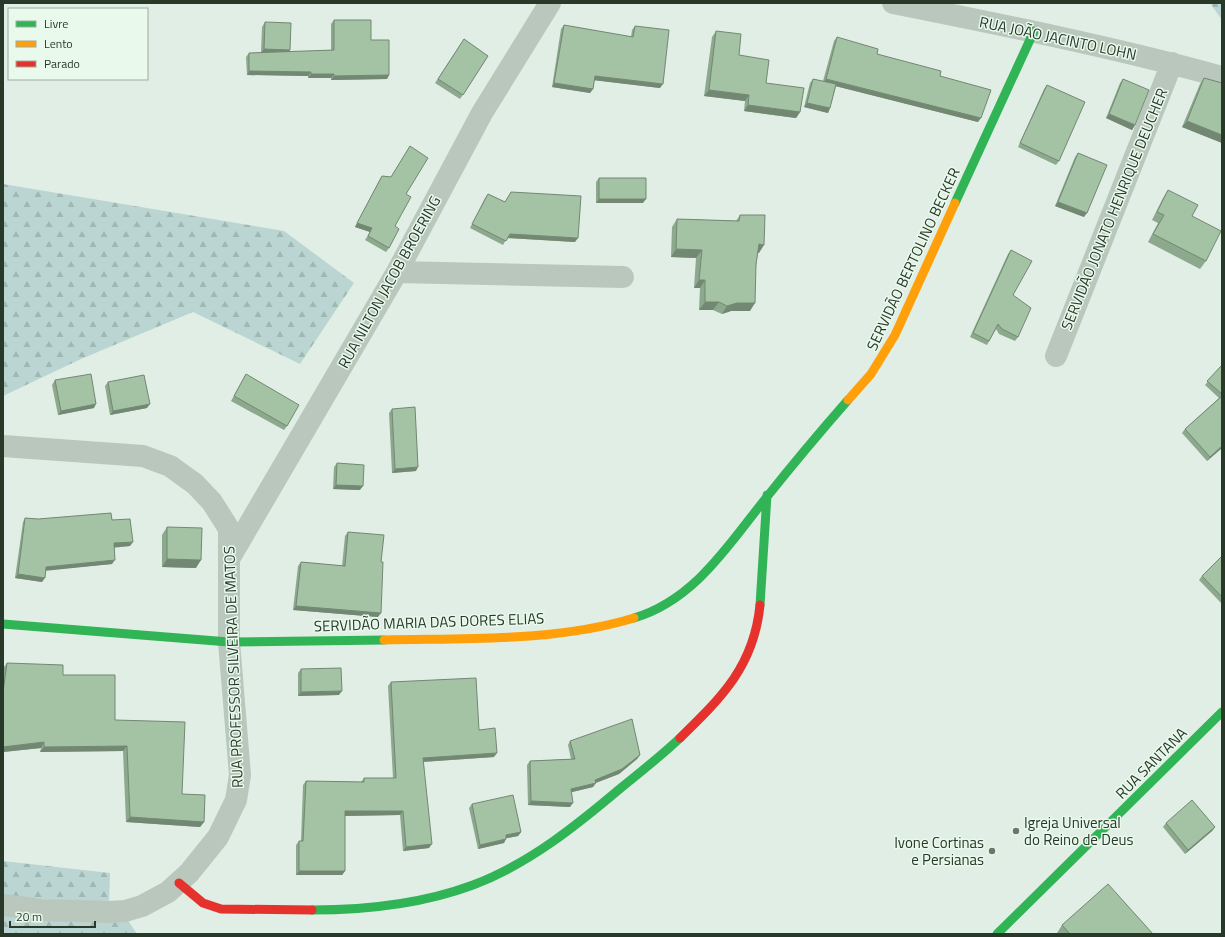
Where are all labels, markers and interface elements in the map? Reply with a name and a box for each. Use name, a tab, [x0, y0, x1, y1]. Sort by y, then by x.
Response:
legend	[8, 8, 148, 80]
street label: RUA JOÃO JACINTO LOHN	[977, 10, 1139, 66]
text: Livre	[44, 14, 68, 33]
text: Lento	[44, 34, 73, 53]
text: Parado	[44, 54, 80, 73]
street label: SERVIDÃO JONATO HENRIQUE DEUCHER	[1055, 85, 1173, 333]
street label: SERVIDÃO BERTOLINO BECKER	[860, 164, 966, 354]
street label: RUA NILTON JACOB BROERING	[332, 192, 446, 372]
street label: RUA PROFESSOR SILVEIRA DE MATOS	[217, 546, 249, 788]
street label: SERVIDÃO MARIA DAS DORES ELIAS	[313, 606, 545, 638]
street label: RUA SANTANA	[1110, 722, 1192, 804]
place label: Igreja Universal do Reino de Deus	[1024, 811, 1133, 851]
marker: Igreja Universal do Reino de Deus	[1011, 826, 1021, 836]
place label: Ivone Cortinas e Persianas	[894, 831, 984, 871]
marker: Ivone Cortinas e Persianas	[987, 846, 997, 856]
scale bar	[10, 903, 95, 929]
text: 20 m	[16, 907, 42, 926]

